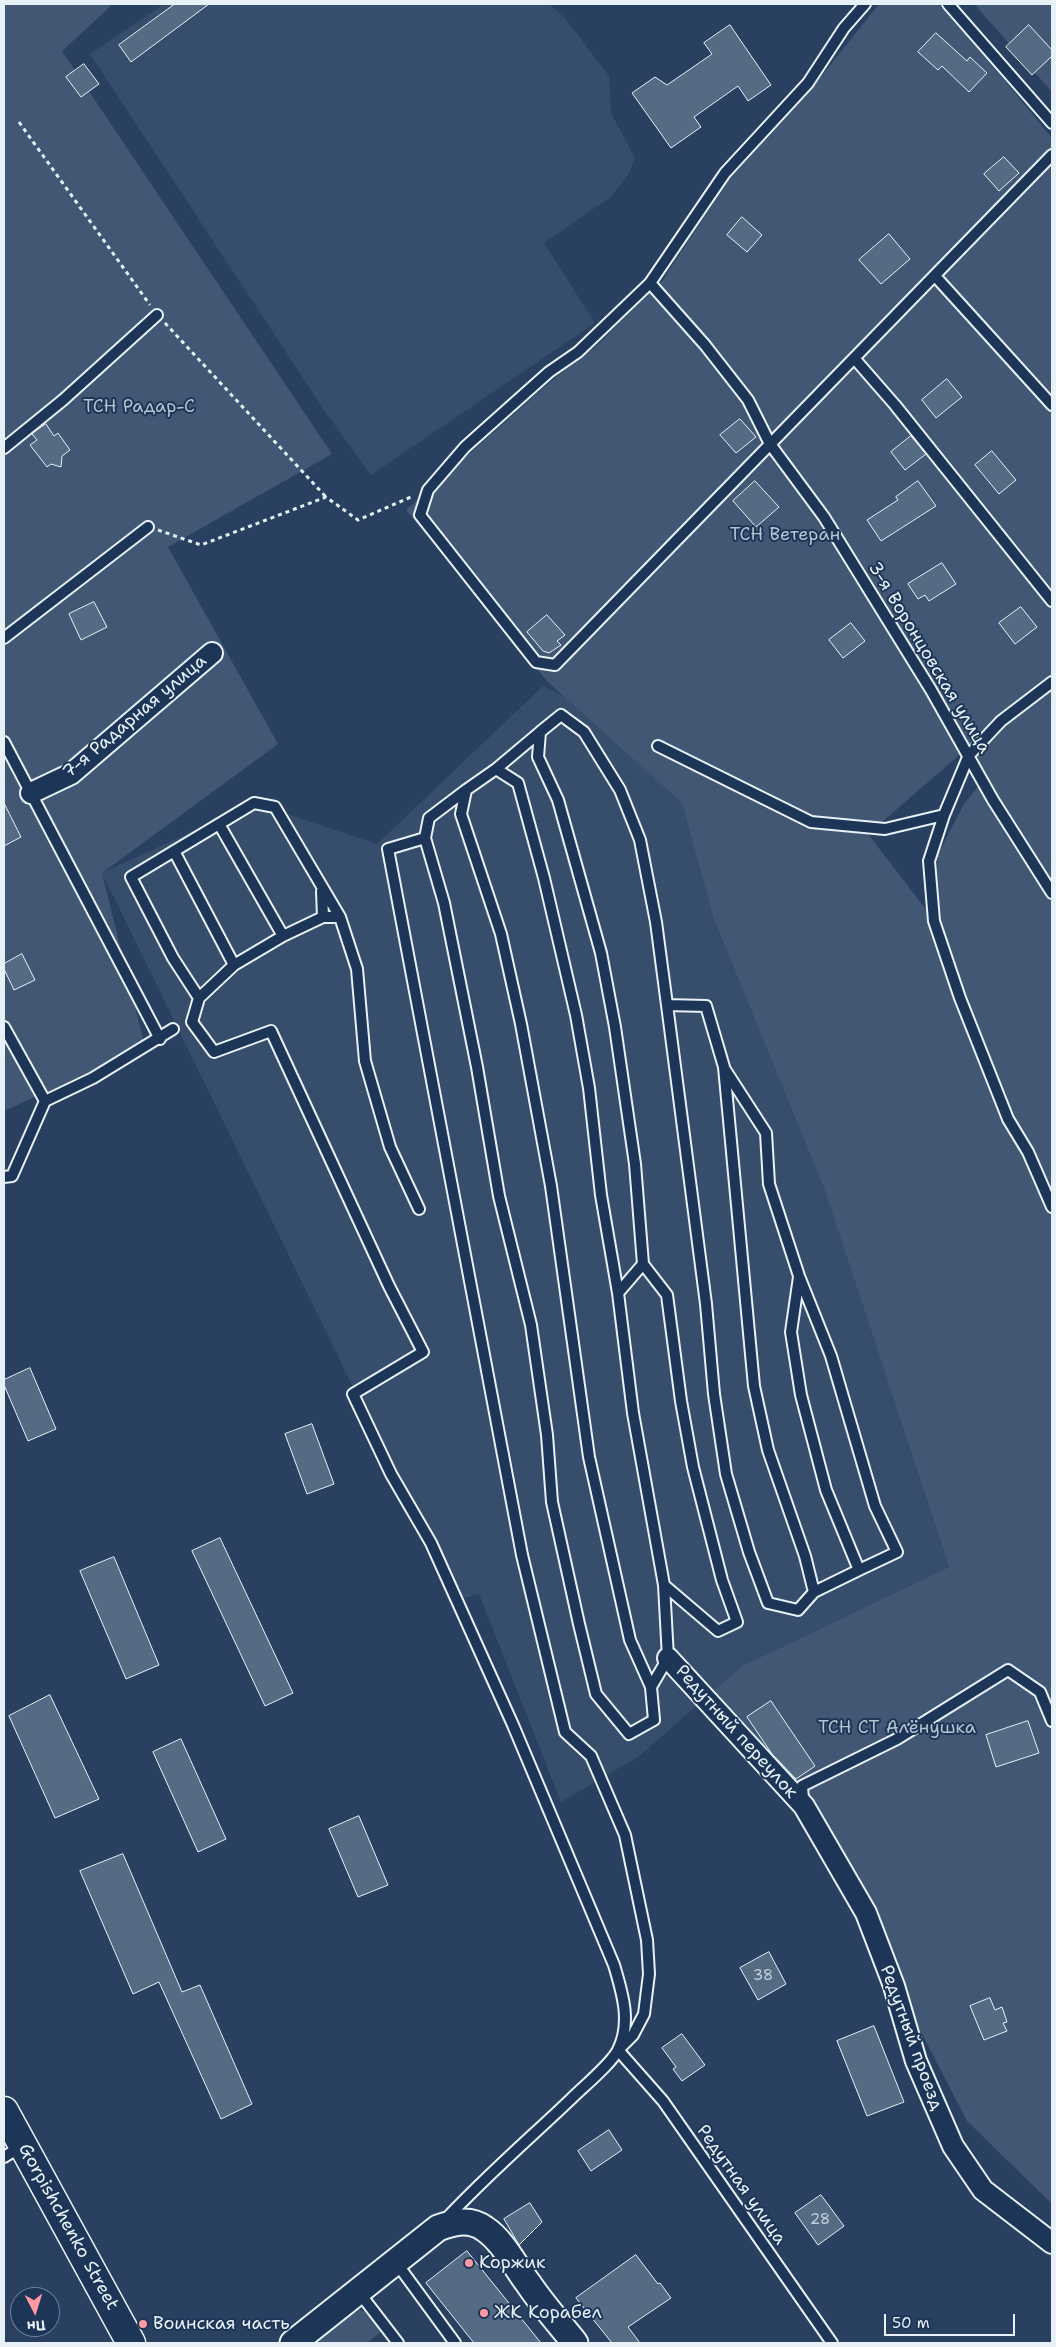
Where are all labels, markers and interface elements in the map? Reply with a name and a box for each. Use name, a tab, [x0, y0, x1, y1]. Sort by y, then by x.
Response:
park label: ТСН Радар-С	[83, 396, 195, 418]
park label: ТСН Ветеран	[730, 524, 840, 546]
street label: 3-я Воронцовская улица	[863, 558, 995, 758]
street label: 7-я Радарная улица	[59, 651, 211, 783]
street label: Редутный переулок	[670, 1661, 802, 1803]
park label: ТСН СТ Алёнушка	[818, 1717, 976, 1739]
street label: Редутный проезд	[875, 1963, 947, 2113]
house number: 38	[753, 1967, 773, 1985]
street label: Редутная улица	[692, 2121, 790, 2249]
street label: Gorpishchenko Street	[13, 2140, 123, 2314]
house number: 28	[810, 2211, 830, 2229]
place label: Коржик	[479, 2252, 546, 2274]
marker: Коржик	[463, 2257, 475, 2269]
north arrow	[10, 2287, 60, 2337]
place label: ЖК Корабел	[494, 2302, 602, 2324]
scale bar	[886, 2304, 1017, 2336]
marker: ЖК Корабел	[478, 2307, 490, 2319]
place label: Воинская часть	[153, 2313, 290, 2335]
text: 50 m	[892, 2313, 930, 2333]
text: Пн	[26, 2316, 46, 2336]
marker: Воинская часть	[137, 2318, 149, 2330]

